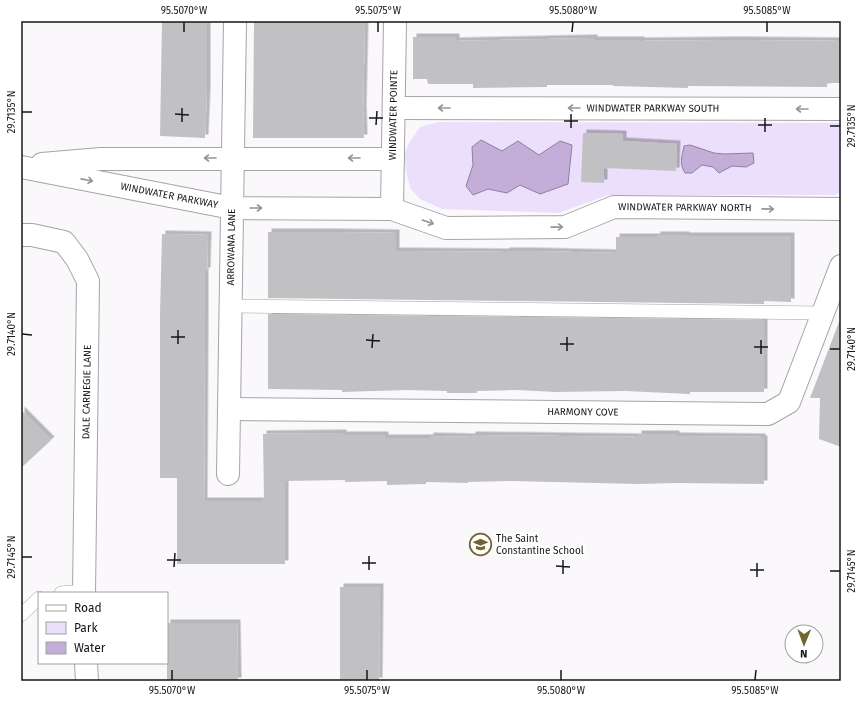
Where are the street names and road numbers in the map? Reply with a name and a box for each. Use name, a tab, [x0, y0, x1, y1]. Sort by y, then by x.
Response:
street label: WINDWATER POINTE	[387, 70, 400, 160]
street label: WINDWATER PARKWAY SOUTH	[587, 102, 719, 115]
street label: WINDWATER PARKWAY	[119, 180, 220, 211]
street label: WINDWATER PARKWAY NORTH	[618, 201, 752, 214]
street label: ARROWANA LANE	[225, 209, 238, 286]
street label: DALE CARNEGIE LANE	[80, 345, 94, 439]
street label: HARMONY COVE	[547, 406, 619, 419]

